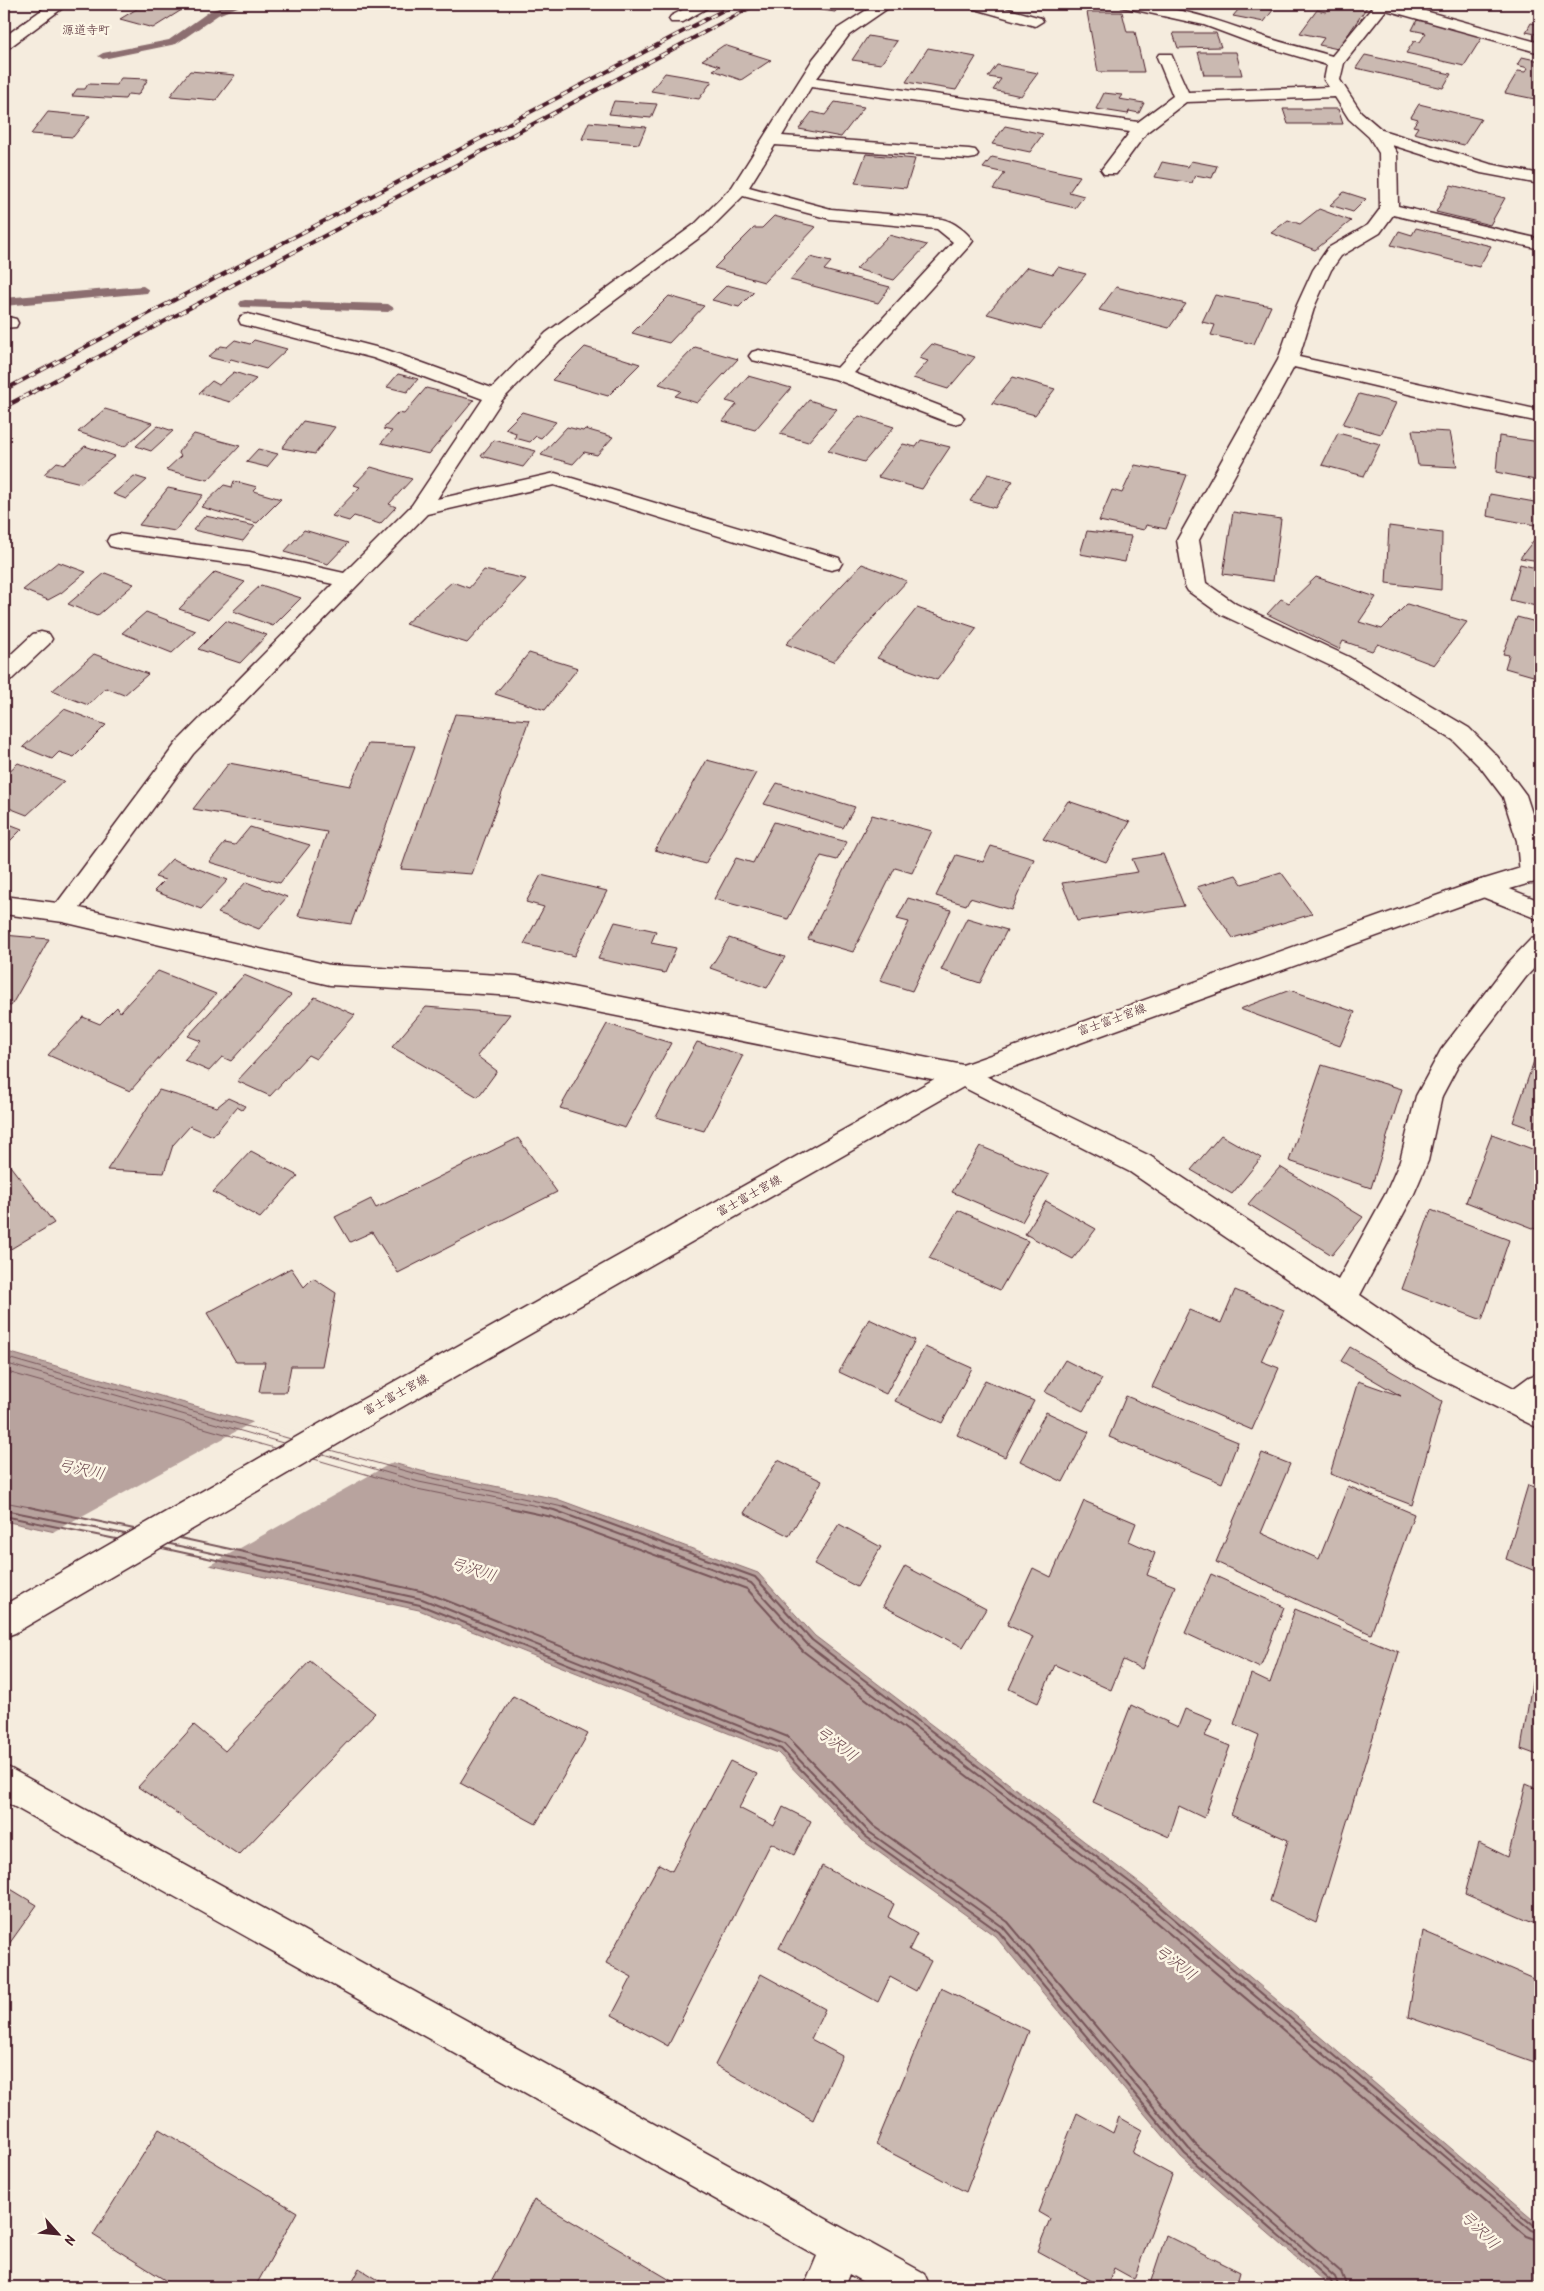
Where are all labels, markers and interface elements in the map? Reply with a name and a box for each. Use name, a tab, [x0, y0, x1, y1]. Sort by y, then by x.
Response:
district label: 源道寺町	[62, 21, 110, 40]
street label: 富士富士宮線	[1075, 999, 1149, 1041]
street label: 富士富士宮線	[713, 1170, 785, 1222]
street label: 富士富士宮線	[360, 1369, 432, 1421]
water label: 弓沢川	[55, 1453, 107, 1487]
water label: 弓沢川	[446, 1551, 500, 1589]
water label: 弓沢川	[809, 1720, 863, 1768]
water label: 弓沢川	[1148, 1939, 1202, 1987]
water label: 弓沢川	[1453, 2204, 1505, 2256]
north arrow	[32, 2208, 82, 2258]
text: N	[57, 2231, 81, 2249]

